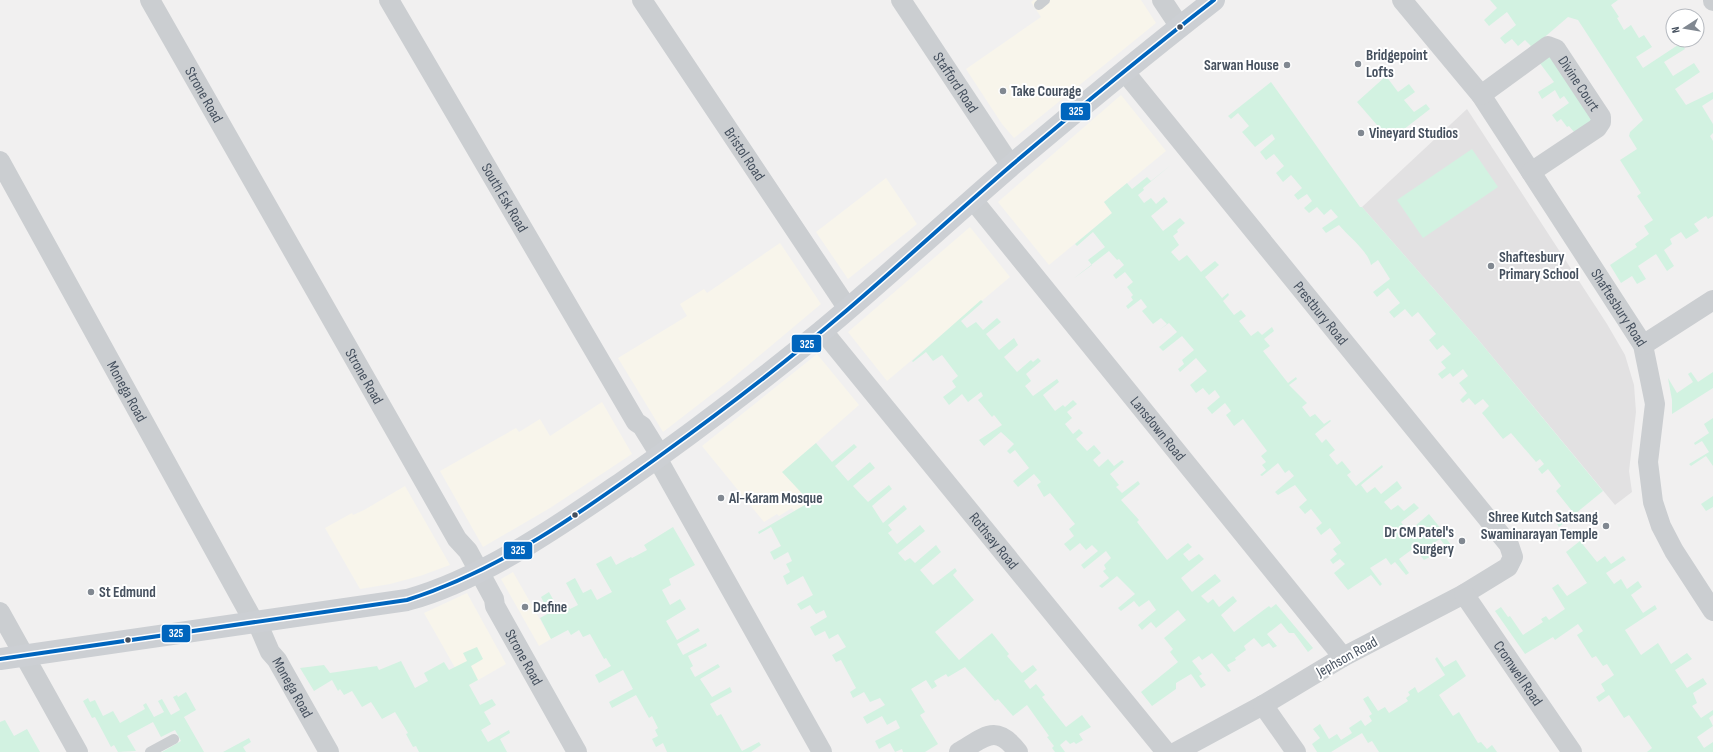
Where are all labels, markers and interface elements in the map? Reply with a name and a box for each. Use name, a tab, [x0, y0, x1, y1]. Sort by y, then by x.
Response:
north arrow	[1665, 8, 1705, 48]
unlabelled marker	[1175, 22, 1185, 32]
text: N	[1669, 26, 1683, 34]
place label: Bridgepoint Lofts	[1366, 46, 1428, 82]
street label: Stafford Road	[929, 49, 983, 117]
street label: Divine Court	[1554, 52, 1604, 115]
place label: Sarwan House	[1204, 56, 1279, 75]
marker: Bridgepoint Lofts	[1353, 59, 1363, 69]
marker: Sarwan House	[1282, 60, 1292, 70]
street label: Strone Road	[181, 63, 227, 126]
place label: Take Courage	[1011, 82, 1081, 101]
marker: Take Courage	[998, 86, 1008, 96]
line badge: 325	[1060, 102, 1091, 121]
text: 325	[1069, 105, 1083, 118]
street label: Bristol Road	[720, 124, 769, 184]
place label: Vineyard Studios	[1369, 124, 1458, 143]
marker: Vineyard Studios	[1356, 128, 1366, 138]
street label: South Esk Road	[477, 160, 532, 236]
place label: Shaftesbury Primary School	[1499, 248, 1579, 284]
marker: Shaftesbury Primary School	[1486, 261, 1496, 271]
street label: Shaftesbury Road	[1587, 265, 1651, 350]
street label: Prestbury Road	[1289, 277, 1352, 349]
line badge: 325	[791, 334, 822, 353]
text: 325	[800, 338, 814, 351]
street label: Strone Road	[341, 345, 388, 408]
street label: Monega Road	[103, 358, 151, 425]
street label: Lansdown Road	[1126, 392, 1190, 465]
place label: Al-Karam Mosque	[728, 489, 823, 508]
marker: Al-Karam Mosque	[716, 493, 726, 503]
street label: Rothsay Road	[965, 508, 1023, 573]
place label: Shree Kutch Satsang Swaminarayan Temple	[1481, 508, 1599, 544]
unlabelled marker	[570, 510, 580, 520]
marker: Shree Kutch Satsang Swaminarayan Temple	[1601, 521, 1611, 531]
place label: Dr CM Patel's Surgery	[1384, 523, 1455, 559]
marker: Dr CM Patel's Surgery	[1457, 536, 1467, 546]
line badge: 325	[503, 541, 533, 560]
text: 325	[511, 544, 525, 557]
place label: St Edmund	[99, 583, 156, 602]
marker: St Edmund	[86, 587, 96, 597]
place label: Define	[533, 598, 567, 617]
marker: Define	[520, 602, 530, 612]
line badge: 325	[161, 624, 191, 643]
street label: Strone Road	[501, 626, 547, 689]
text: 325	[169, 627, 183, 640]
street label: Jephson Road	[1312, 632, 1381, 682]
unlabelled marker	[123, 635, 133, 645]
street label: Cromwell Road	[1489, 637, 1547, 709]
street label: Monega Road	[268, 654, 317, 721]

